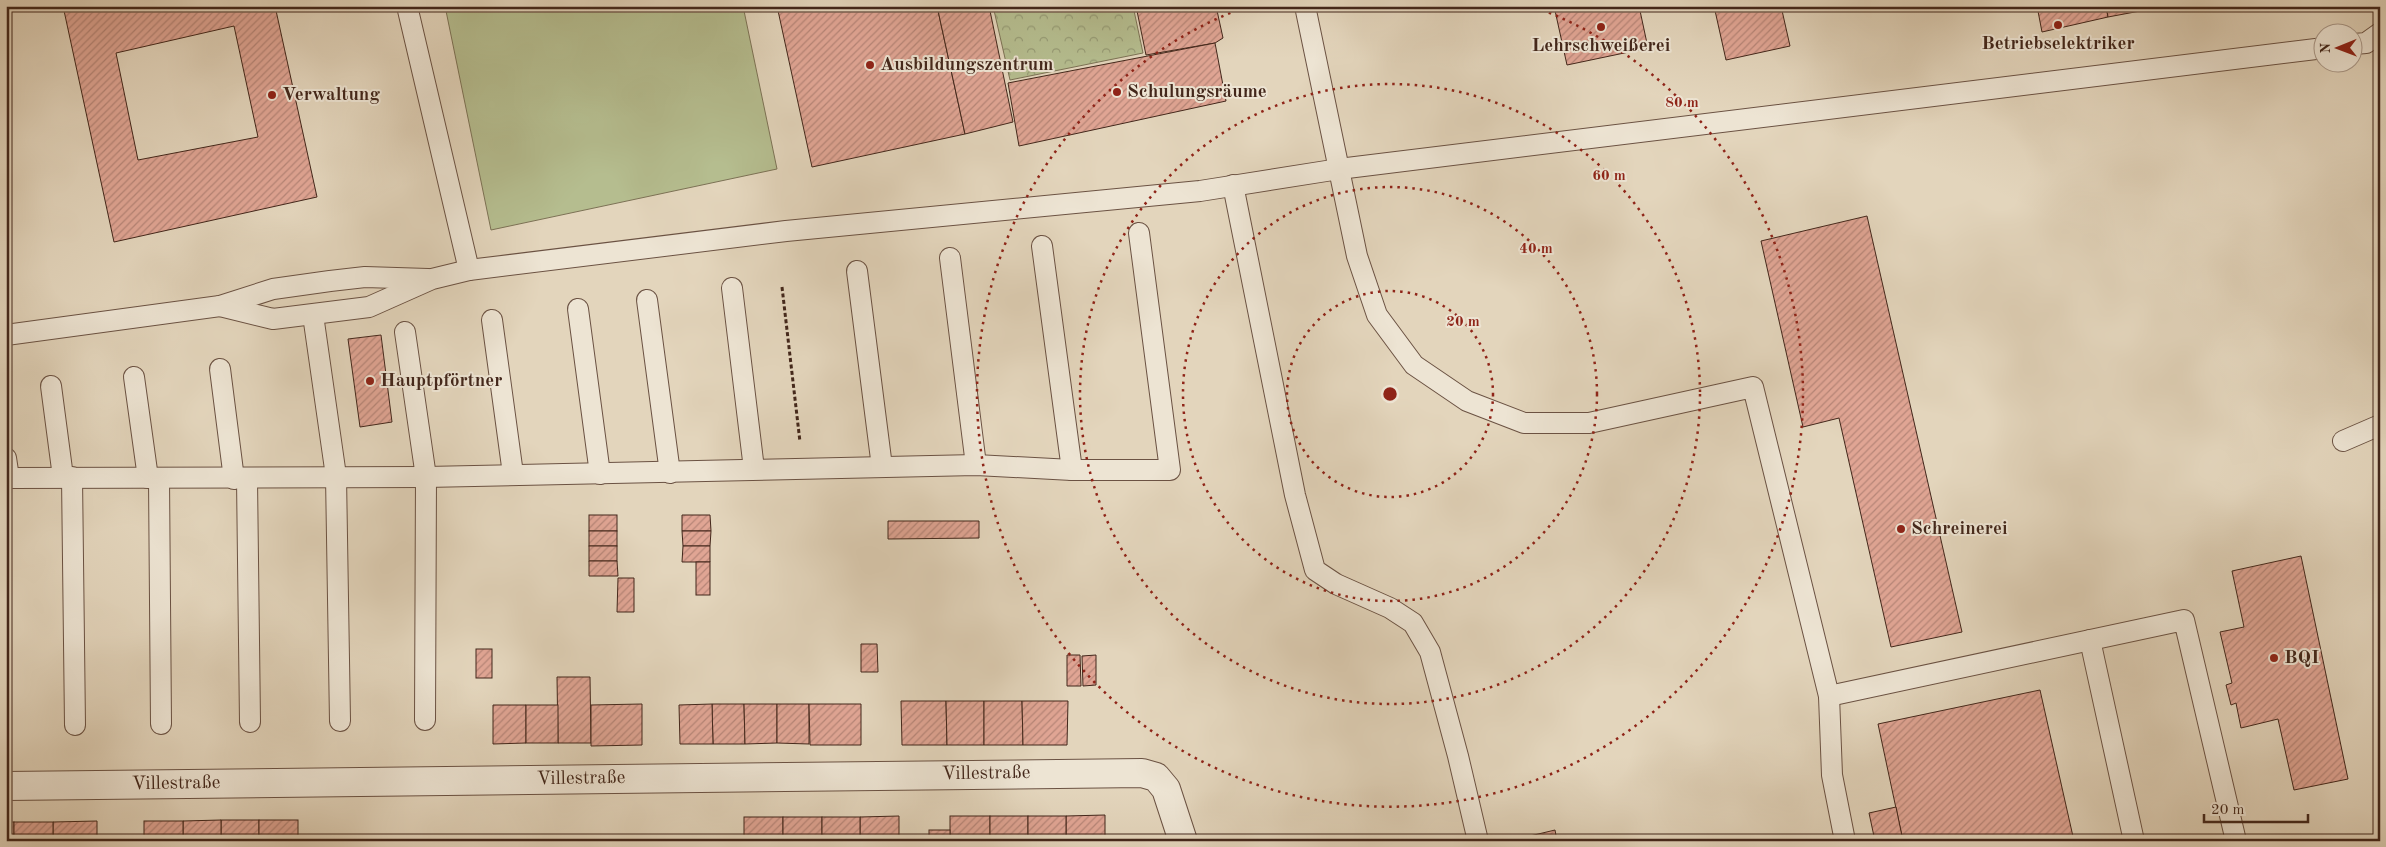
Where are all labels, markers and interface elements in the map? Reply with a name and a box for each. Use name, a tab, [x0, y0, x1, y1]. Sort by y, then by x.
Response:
marker: Betriebselektriker	[2052, 19, 2064, 31]
marker: Lehrschweißerei	[1595, 21, 1607, 33]
north arrow	[2314, 22, 2364, 72]
place label: Betriebselektriker	[1981, 35, 2135, 54]
place label: Lehrschweißerei	[1532, 37, 1671, 56]
text: N	[2319, 42, 2333, 54]
place label: Ausbildungszentrum	[880, 56, 1053, 75]
marker: Ausbildungszentrum	[864, 59, 876, 71]
place label: Schulungsräume	[1127, 83, 1267, 102]
place label: Verwaltung	[282, 86, 380, 105]
marker: Schulungsräume	[1111, 86, 1123, 98]
marker: Verwaltung	[266, 89, 278, 101]
text: 80 m	[1665, 96, 1699, 111]
text: 60 m	[1592, 169, 1626, 184]
text: 40 m	[1519, 242, 1553, 257]
text: 20 m	[1446, 315, 1480, 330]
place label: Hauptpförtner	[380, 372, 503, 391]
marker: Hauptpförtner	[364, 375, 376, 387]
centre of rings	[1381, 385, 1399, 403]
place label: Schreinerei	[1911, 520, 2008, 539]
marker: Schreinerei	[1895, 523, 1907, 535]
place label: BQI	[2284, 649, 2319, 668]
marker: BQI	[2268, 652, 2280, 664]
street label: Villestraße	[941, 764, 1031, 784]
street label: Villestraße	[536, 769, 626, 789]
street label: Villestraße	[131, 774, 221, 794]
scale bar	[2204, 792, 2307, 824]
text: 20 m	[2211, 803, 2245, 818]

